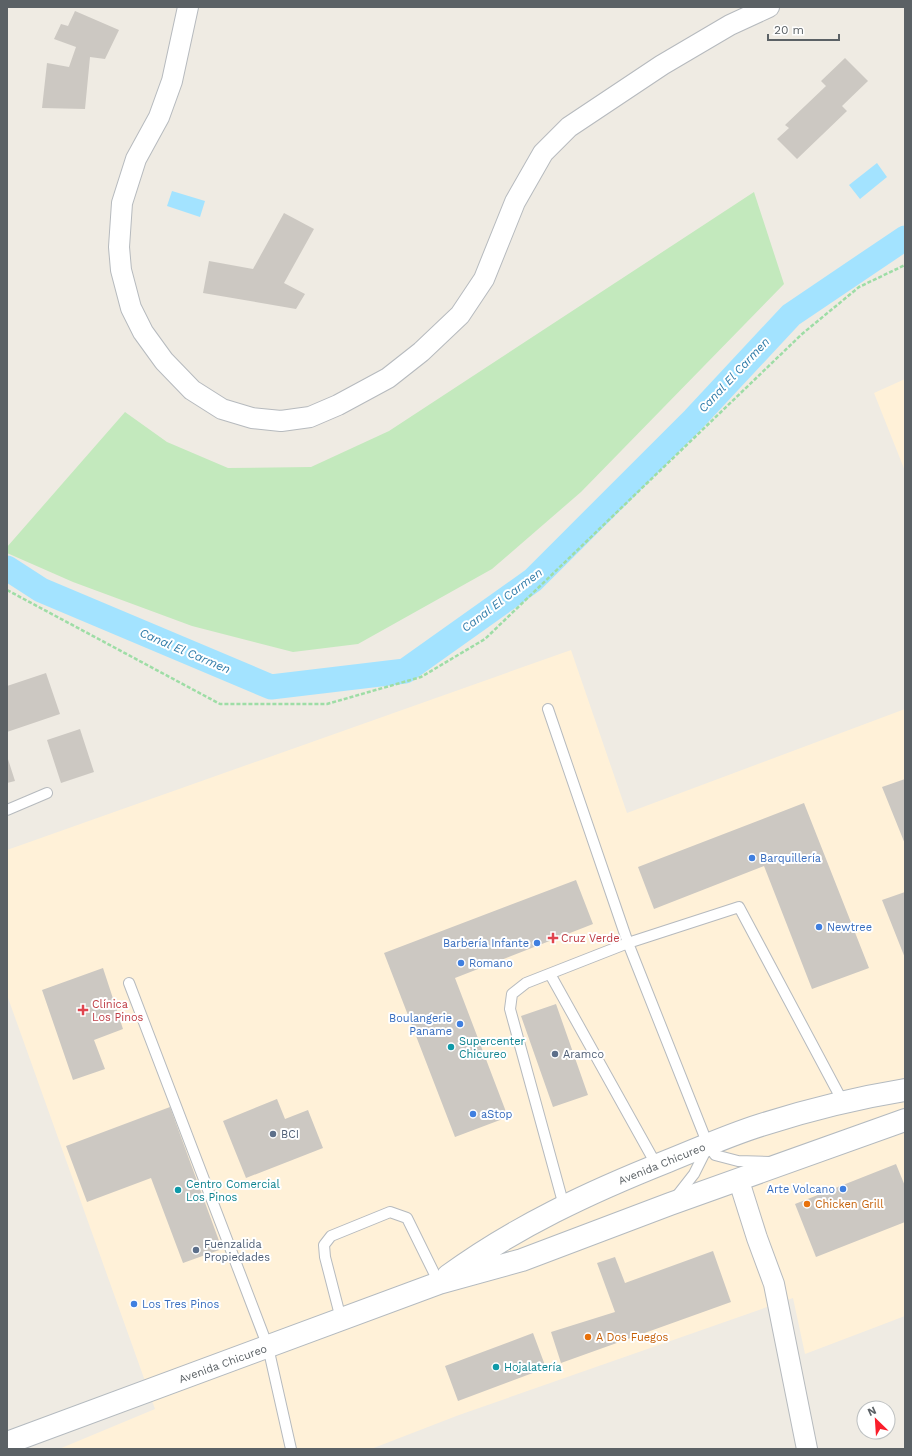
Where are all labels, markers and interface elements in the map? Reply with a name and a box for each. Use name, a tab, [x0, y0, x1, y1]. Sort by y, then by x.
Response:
scale bar	[768, 16, 839, 42]
text: 20 m	[774, 23, 804, 37]
water label: Canal El Carmen	[696, 335, 772, 415]
water label: Canal El Carmen	[459, 565, 545, 635]
water label: Canal El Carmen	[138, 626, 232, 676]
place label: Barquillería	[760, 852, 821, 865]
marker: Barquillería	[747, 853, 757, 863]
place label: Newtree	[827, 921, 872, 934]
marker: Newtree	[814, 922, 824, 932]
place label: Cruz Verde	[561, 932, 620, 945]
marker: Cruz Verde	[548, 933, 558, 943]
place label: Barbería Infante	[443, 937, 529, 950]
marker: Barbería Infante	[532, 938, 542, 948]
place label: Romano	[469, 957, 513, 970]
marker: Romano	[456, 958, 466, 968]
place label: Clínica Los Pinos	[92, 998, 144, 1024]
marker: Clínica Los Pinos	[77, 1004, 89, 1016]
place label: Boulangerie Paname	[389, 1012, 452, 1038]
marker: Boulangerie Paname	[455, 1019, 465, 1029]
place label: Supercenter Chicureo	[459, 1035, 526, 1061]
marker: Supercenter Chicureo	[446, 1042, 456, 1052]
place label: Aramco	[563, 1048, 604, 1061]
marker: Aramco	[550, 1049, 560, 1059]
place label: aStop	[481, 1108, 512, 1121]
marker: aStop	[468, 1109, 478, 1119]
place label: BCI	[281, 1128, 299, 1141]
marker: BCI	[268, 1129, 278, 1139]
street label: Avenida Chicureo	[617, 1141, 707, 1187]
place label: Centro Comercial Los Pinos	[186, 1178, 280, 1204]
place label: Arte Volcano	[767, 1183, 835, 1196]
marker: Arte Volcano	[838, 1184, 848, 1194]
marker: Centro Comercial Los Pinos	[173, 1185, 183, 1195]
place label: Chicken Grill	[815, 1198, 884, 1211]
marker: Chicken Grill	[802, 1199, 812, 1209]
place label: Fuenzalida Propiedades	[204, 1238, 270, 1264]
marker: Fuenzalida Propiedades	[191, 1245, 201, 1255]
place label: Los Tres Pinos	[142, 1298, 219, 1311]
marker: Los Tres Pinos	[129, 1299, 139, 1309]
place label: A Dos Fuegos	[596, 1331, 668, 1344]
marker: A Dos Fuegos	[583, 1332, 593, 1342]
street label: Avenida Chicureo	[177, 1342, 269, 1386]
place label: Hojalatería	[504, 1361, 562, 1374]
marker: Hojalatería	[491, 1362, 501, 1372]
north arrow	[856, 1400, 896, 1440]
text: N	[866, 1404, 878, 1419]

